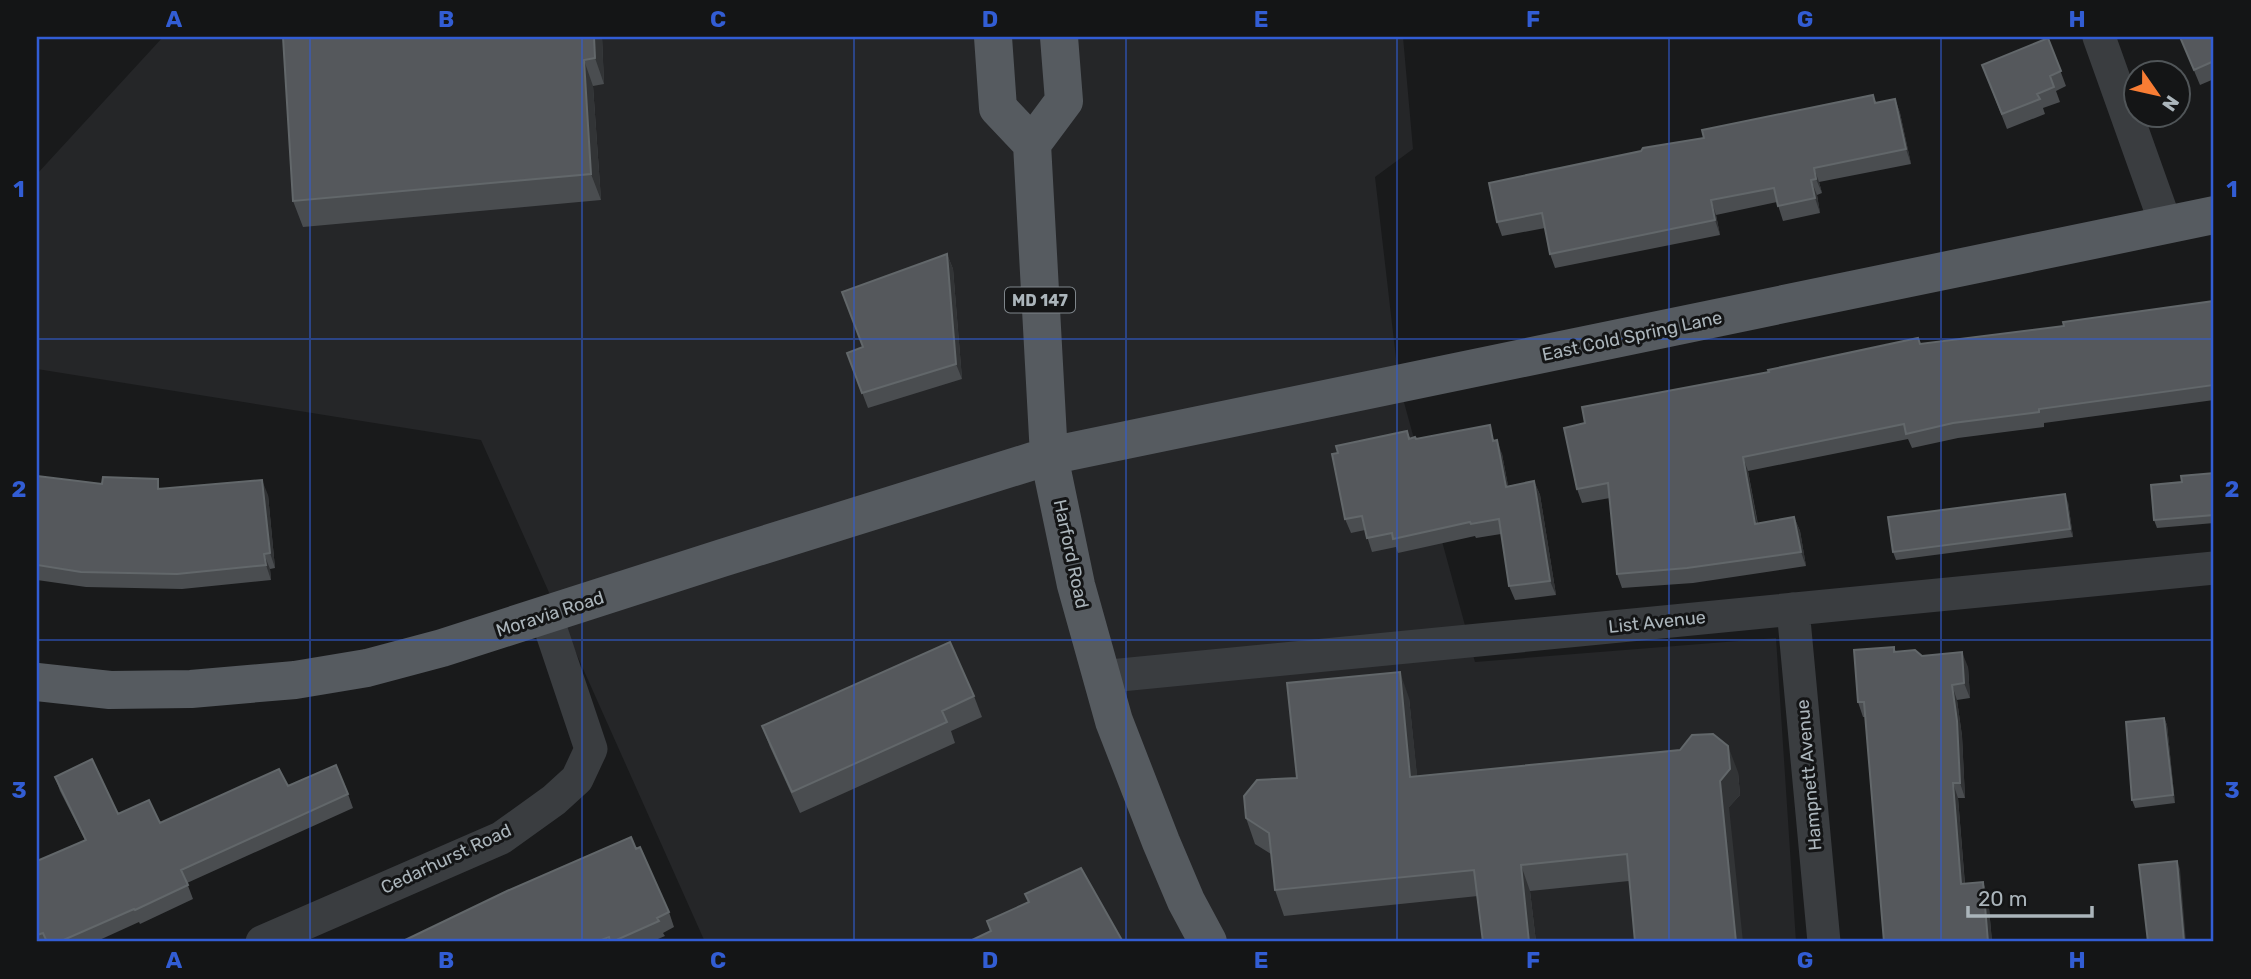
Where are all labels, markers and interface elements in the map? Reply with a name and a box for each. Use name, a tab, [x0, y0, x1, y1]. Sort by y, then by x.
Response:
text: A	[166, 5, 183, 33]
text: B	[438, 5, 454, 33]
text: C	[710, 5, 726, 33]
text: D	[982, 5, 998, 33]
text: E	[1254, 5, 1268, 33]
text: F	[1526, 5, 1540, 33]
text: G	[1797, 5, 1813, 33]
text: H	[2068, 5, 2086, 33]
north arrow	[2122, 60, 2192, 130]
text: N	[2157, 91, 2184, 115]
text: 1	[13, 175, 25, 203]
text: 1	[2226, 175, 2238, 203]
road number: MD 147	[1005, 288, 1075, 312]
street label: East Cold Spring Lane	[1540, 306, 1724, 366]
text: 2	[12, 475, 26, 503]
text: 2	[2225, 475, 2239, 503]
street label: Harford Road	[1049, 497, 1093, 611]
street label: Moravia Road	[493, 586, 607, 642]
street label: List Avenue	[1607, 606, 1707, 638]
street label: Hampnett Avenue	[1791, 699, 1827, 851]
text: 3	[11, 776, 27, 804]
text: 3	[2224, 776, 2240, 804]
street label: Cedarhurst Road	[377, 819, 515, 899]
scale bar	[1968, 874, 2092, 918]
text: 20 m	[1978, 886, 2027, 911]
text: A	[166, 946, 183, 974]
text: B	[438, 946, 454, 974]
text: C	[710, 946, 726, 974]
text: D	[982, 946, 998, 974]
text: E	[1254, 946, 1268, 974]
text: F	[1526, 946, 1540, 974]
text: G	[1797, 946, 1813, 974]
text: H	[2068, 946, 2086, 974]

